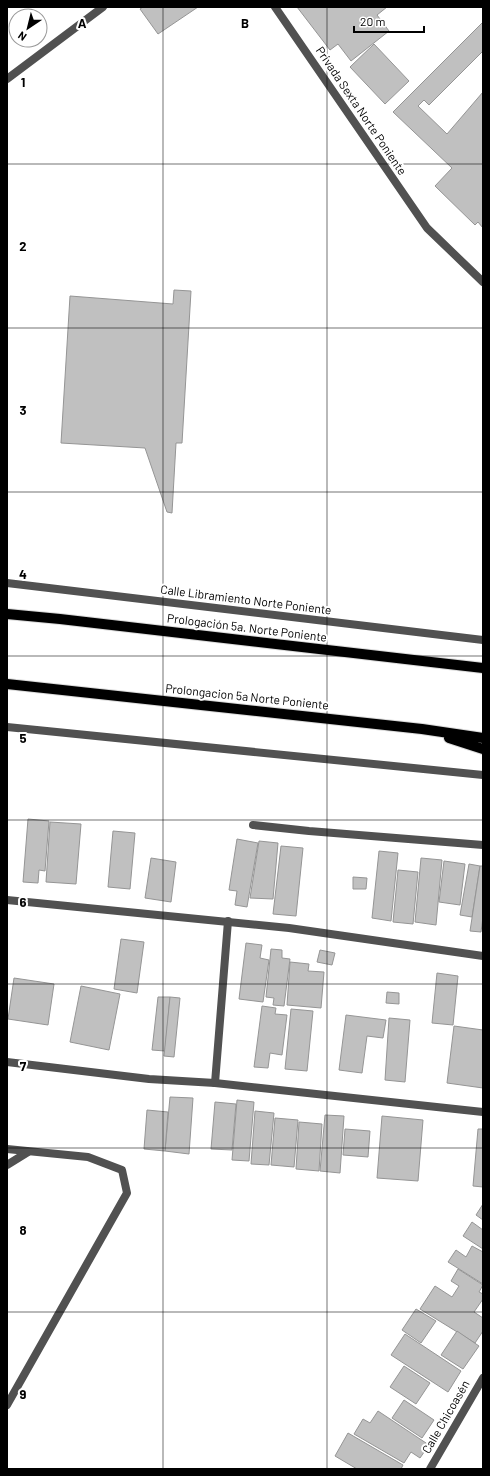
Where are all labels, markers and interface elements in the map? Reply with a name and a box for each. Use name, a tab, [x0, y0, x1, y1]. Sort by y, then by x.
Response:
north arrow	[8, 8, 48, 48]
scale bar	[354, 8, 424, 34]
text: 20 m	[360, 14, 386, 28]
text: A	[78, 15, 87, 31]
text: B	[241, 15, 249, 31]
text: N	[15, 29, 29, 44]
street label: Privada Sexta Norte Poniente	[314, 44, 410, 177]
text: 1	[21, 74, 25, 90]
text: 2	[19, 238, 27, 254]
text: 3	[19, 402, 27, 418]
text: 4	[19, 566, 27, 582]
street label: Calle Libramiento Norte Poniente	[160, 582, 332, 616]
street label: Prologación 5a. Norte Poniente	[166, 610, 328, 644]
street label: Prolongacion 5a Norte Poniente	[165, 680, 330, 712]
text: 5	[19, 730, 27, 746]
text: 6	[20, 894, 27, 910]
text: 7	[20, 1058, 27, 1074]
text: 8	[19, 1222, 27, 1238]
street label: Calle Chicoasén	[419, 1377, 472, 1456]
text: 9	[20, 1386, 27, 1402]

